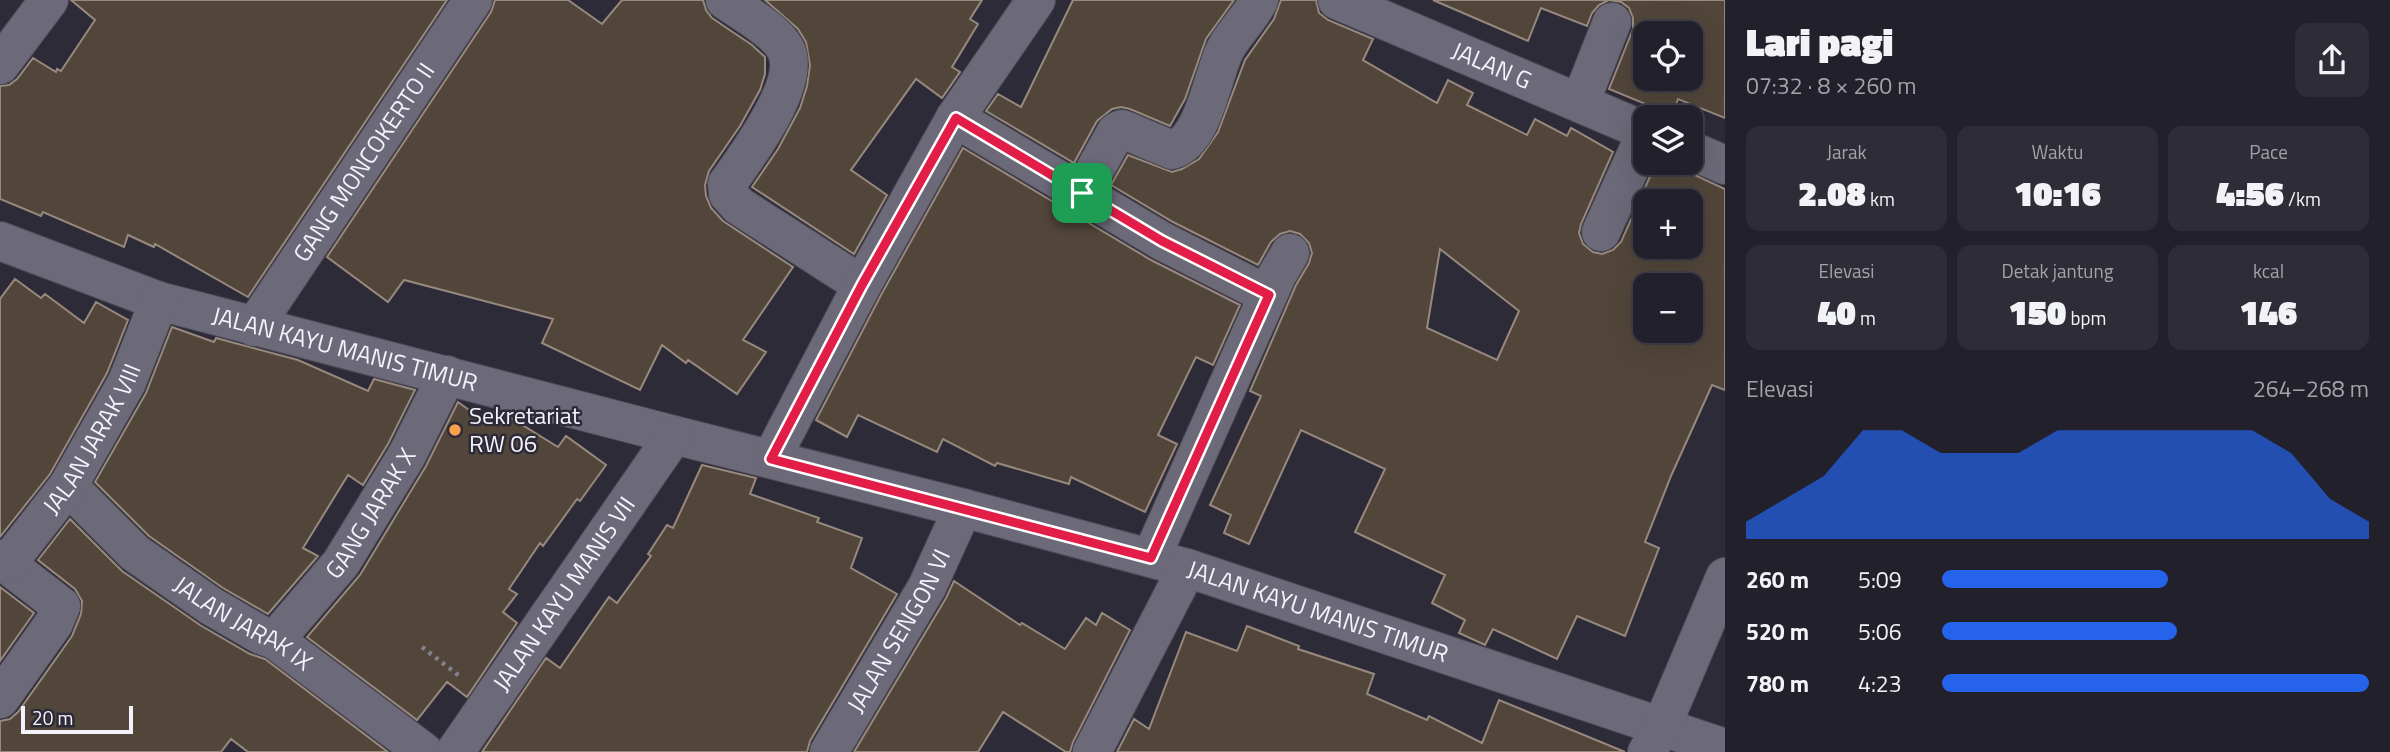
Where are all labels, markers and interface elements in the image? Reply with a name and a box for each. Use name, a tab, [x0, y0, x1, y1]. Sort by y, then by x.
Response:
text: Lari pagi	[1746, 13, 1893, 71]
map controls	[1633, 21, 1703, 343]
button: locate	[1633, 21, 1703, 91]
button: share	[2295, 23, 2369, 97]
street label: JALAN G	[1447, 32, 1537, 98]
street label: GANG MONCOKERTO II	[284, 55, 443, 269]
text: 07:32 · 8 × 260 m	[1746, 68, 1916, 103]
button: layers	[1633, 105, 1703, 175]
text: Jarak	[1826, 137, 1867, 166]
text: Waktu	[2032, 137, 2083, 166]
text: Pace	[2249, 137, 2288, 166]
pin	[1052, 163, 1112, 223]
text: 2.08	[1798, 166, 1866, 220]
text: 10:16	[2014, 166, 2101, 220]
text: 4:56	[2216, 166, 2284, 220]
icon: arrive	[1063, 174, 1101, 212]
text: km	[1866, 184, 1895, 213]
text: /km	[2284, 184, 2321, 213]
button: +	[1633, 189, 1703, 259]
text: Elevasi	[1819, 256, 1874, 285]
text: Detak jantung	[2002, 256, 2113, 285]
text: kcal	[2253, 256, 2284, 285]
button: −	[1633, 273, 1703, 343]
text: 40	[1817, 285, 1856, 339]
text: 150	[2009, 285, 2066, 339]
text: 146	[2240, 285, 2297, 339]
street label: JALAN KAYU MANIS TIMUR	[209, 297, 482, 400]
text: m	[1856, 303, 1876, 332]
text: bpm	[2066, 303, 2106, 332]
street label: JALAN JARAK VIII	[33, 358, 149, 521]
text: Elevasi	[1746, 371, 1814, 406]
text: 264–268 m	[2253, 371, 2369, 406]
place label: Sekretariat RW 06	[469, 397, 581, 461]
marker: Sekretariat RW 06	[447, 422, 463, 438]
street label: GANG JARAK X	[316, 441, 424, 587]
street label: JALAN KAYU MANIS VII	[483, 489, 643, 698]
street label: JALAN SENGON VI	[837, 543, 959, 719]
street label: JALAN KAYU MANIS TIMUR	[1183, 550, 1453, 671]
text: 260 m	[1746, 562, 1809, 597]
text: 5:09	[1858, 562, 1902, 597]
street label: JALAN JARAK IX	[167, 566, 320, 679]
text: 520 m	[1746, 614, 1809, 649]
text: 5:06	[1858, 614, 1902, 649]
text: 780 m	[1746, 666, 1809, 701]
text: 4:23	[1858, 666, 1902, 701]
scale bar	[21, 703, 133, 735]
text: 20 m	[32, 703, 73, 732]

